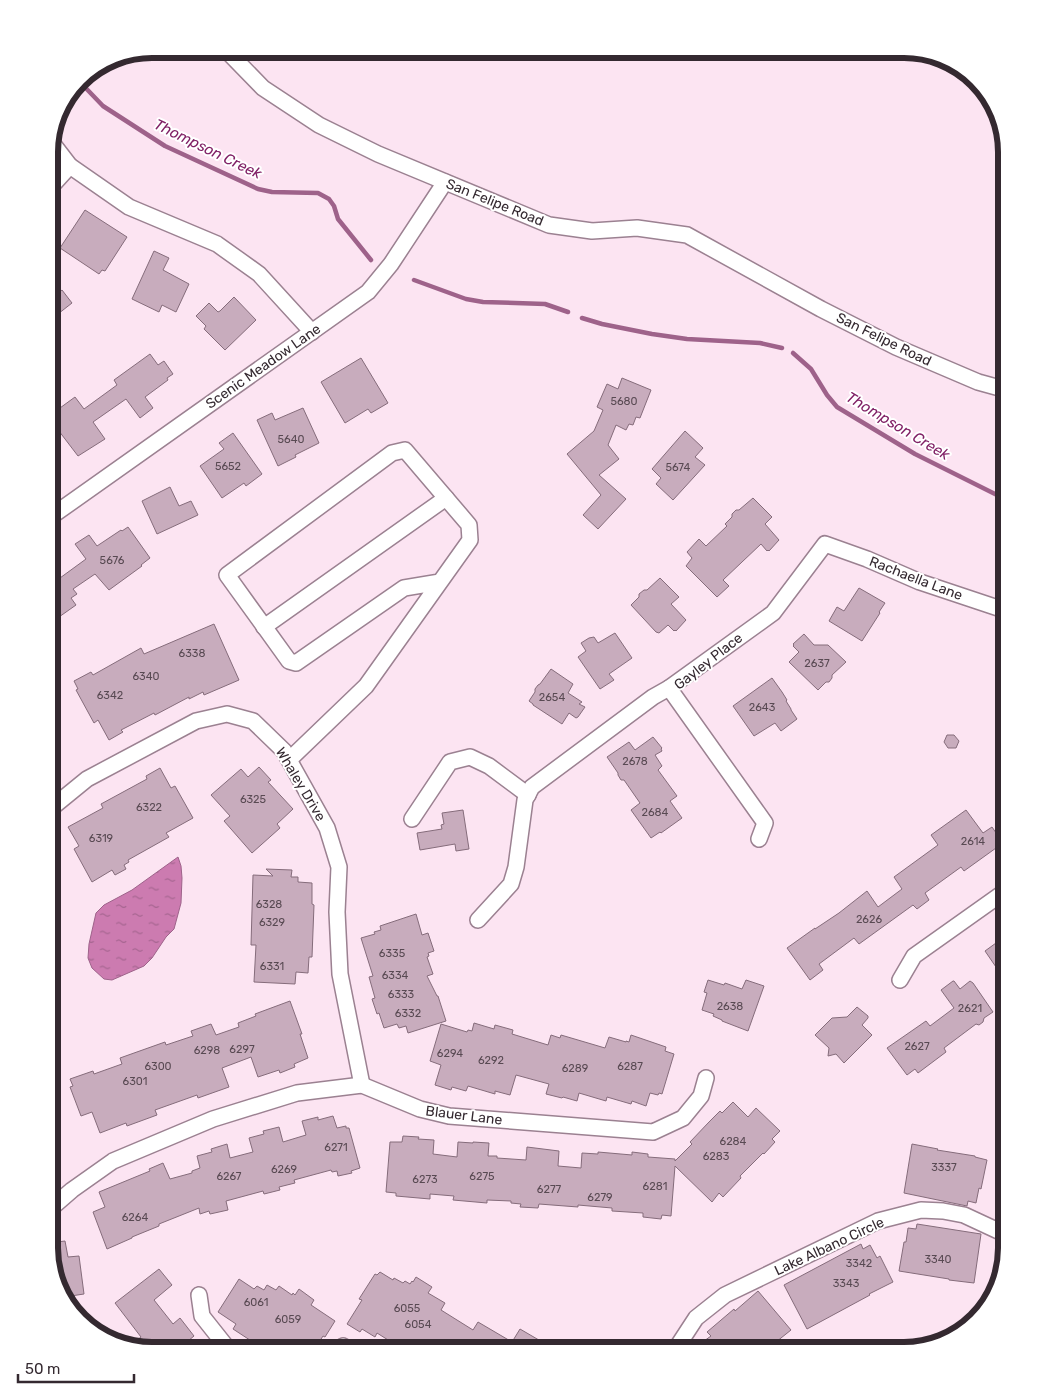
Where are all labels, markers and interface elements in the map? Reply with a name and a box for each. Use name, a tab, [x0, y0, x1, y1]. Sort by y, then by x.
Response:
water label: Thompson Creek	[151, 115, 265, 183]
street label: San Felipe Road	[444, 175, 546, 230]
street label: San Felipe Road	[833, 309, 934, 370]
street label: Scenic Meadow Lane	[203, 320, 324, 413]
water label: Thompson Creek	[843, 388, 953, 464]
house number: 5680	[610, 395, 638, 408]
house number: 5640	[278, 433, 305, 446]
house number: 5652	[215, 460, 241, 473]
house number: 5674	[666, 461, 691, 474]
street label: Rachaella Lane	[867, 553, 965, 604]
house number: 5676	[100, 554, 125, 567]
street label: Gayley Place	[671, 629, 746, 693]
house number: 6338	[179, 647, 205, 660]
house number: 2637	[804, 657, 830, 670]
house number: 6340	[132, 670, 160, 683]
house number: 6342	[97, 689, 123, 702]
house number: 2654	[539, 691, 565, 704]
house number: 2643	[749, 701, 776, 714]
street label: Whaley Drive	[272, 744, 329, 824]
house number: 2678	[622, 755, 648, 768]
house number: 6325	[240, 793, 267, 806]
house number: 6322	[136, 801, 162, 814]
house number: 2684	[642, 806, 669, 819]
house number: 6319	[89, 832, 113, 845]
house number: 2614	[961, 835, 985, 848]
house number: 6328	[256, 898, 282, 911]
house number: 2626	[856, 913, 882, 926]
house number: 6329	[259, 916, 285, 929]
house number: 6335	[379, 947, 406, 960]
house number: 6331	[260, 960, 284, 973]
house number: 6334	[382, 969, 409, 982]
house number: 6333	[388, 988, 415, 1001]
house number: 2638	[717, 1000, 743, 1013]
house number: 2621	[958, 1002, 982, 1015]
house number: 6332	[395, 1007, 421, 1020]
house number: 2627	[904, 1040, 930, 1053]
house number: 6297	[229, 1043, 255, 1056]
house number: 6298	[194, 1044, 220, 1057]
house number: 6294	[437, 1047, 463, 1060]
house number: 6292	[478, 1054, 504, 1067]
house number: 6300	[144, 1060, 172, 1073]
house number: 6287	[617, 1060, 643, 1073]
house number: 6289	[562, 1062, 588, 1075]
house number: 6301	[123, 1075, 147, 1088]
street label: Blauer Lane	[425, 1102, 503, 1129]
house number: 6284	[720, 1135, 747, 1148]
house number: 6271	[324, 1141, 348, 1154]
house number: 6283	[703, 1150, 730, 1163]
house number: 3337	[931, 1161, 957, 1174]
house number: 6269	[271, 1163, 297, 1176]
house number: 6267	[216, 1170, 242, 1183]
house number: 6275	[469, 1170, 495, 1183]
house number: 6273	[412, 1173, 438, 1186]
house number: 6281	[643, 1180, 667, 1193]
house number: 6277	[537, 1183, 562, 1196]
house number: 6279	[587, 1191, 613, 1204]
house number: 6264	[122, 1211, 148, 1224]
street label: Lake Albano Circle	[772, 1214, 887, 1279]
house number: 3340	[924, 1253, 952, 1266]
house number: 3342	[846, 1257, 872, 1270]
house number: 3343	[833, 1277, 860, 1290]
house number: 6061	[244, 1296, 268, 1309]
house number: 6055	[394, 1302, 421, 1315]
house number: 6059	[275, 1313, 301, 1326]
house number: 6054	[405, 1318, 432, 1331]
scale bar	[18, 1352, 134, 1384]
text: 50 m	[25, 1360, 60, 1378]

